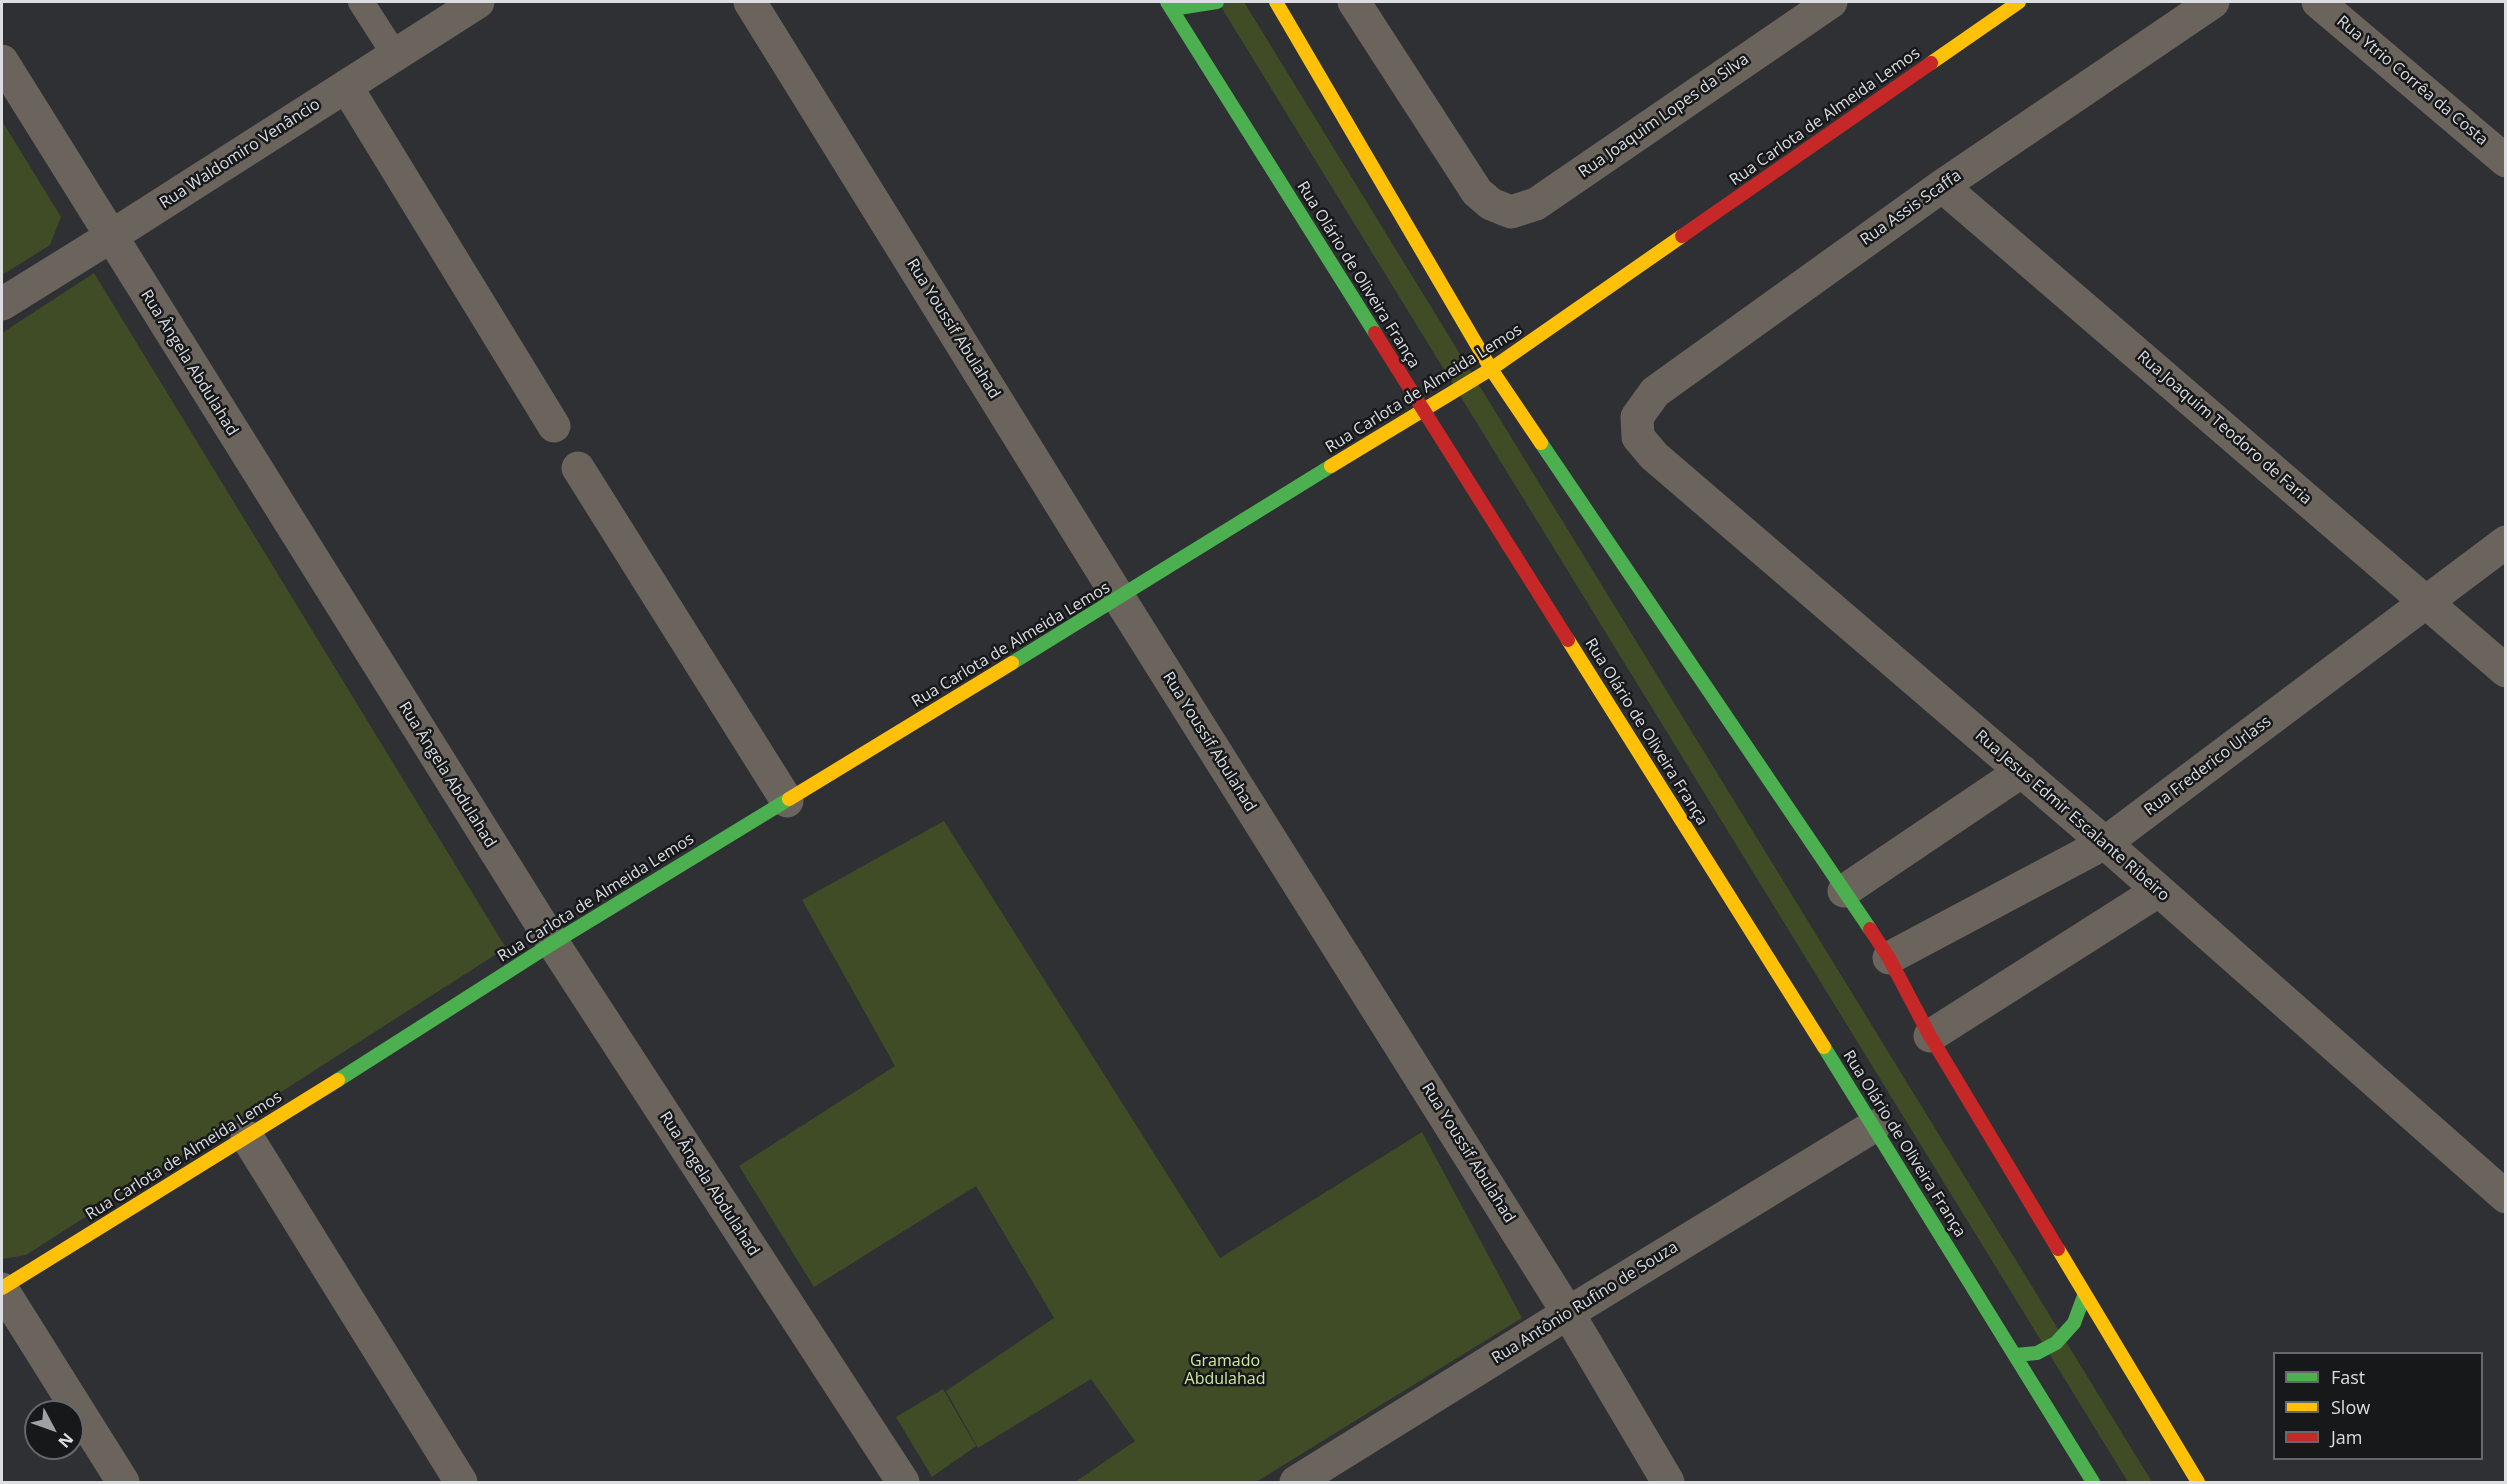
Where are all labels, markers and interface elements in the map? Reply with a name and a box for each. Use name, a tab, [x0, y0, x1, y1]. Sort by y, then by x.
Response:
street label: Rua Ytrio Corrêa da Costa	[2333, 12, 2491, 150]
street label: Rua Carlota de Almeida Lemos	[1726, 44, 1924, 190]
street label: Rua Joaquim Lopes da Silva	[1575, 50, 1753, 182]
street label: Rua Waldomiro Venâncio	[156, 95, 324, 213]
street label: Rua Assis Scaffa	[1857, 166, 1965, 250]
street label: Rua Olário de Oliveira França	[1292, 178, 1424, 372]
street label: Rua Youssif Abulahad	[902, 256, 1004, 402]
street label: Rua Ângela Abdulahad	[136, 287, 242, 439]
street label: Rua Carlota de Almeida Lemos	[1322, 320, 1526, 458]
street label: Rua Joaquim Teodoro de Faria	[2133, 347, 2315, 509]
street label: Rua Carlota de Almeida Lemos	[908, 578, 1114, 712]
street label: Rua Olário de Oliveira França	[1580, 635, 1712, 829]
street label: Rua Youssif Abulahad	[1158, 669, 1260, 815]
street label: Rua Ângela Abdulahad	[394, 699, 500, 851]
street label: Rua Frederico Urlass	[2141, 712, 2275, 820]
street label: Rua Jesus Edmir Escalante Ribeiro	[1971, 726, 2173, 906]
street label: Rua Carlota de Almeida Lemos	[494, 829, 698, 967]
street label: Rua Olário de Oliveira França	[1838, 1047, 1970, 1241]
street label: Rua Youssif Abulahad	[1417, 1080, 1519, 1226]
street label: Rua Carlota de Almeida Lemos	[82, 1087, 286, 1225]
street label: Rua Ângela Abdulahad	[655, 1108, 763, 1260]
street label: Rua Antônio Rufino de Souza	[1488, 1238, 1682, 1368]
park label: Gramado Abdulahad	[1185, 1351, 1265, 1389]
legend	[2273, 1352, 2483, 1460]
text: Fast	[2331, 1365, 2365, 1389]
text: Slow	[2331, 1395, 2370, 1419]
north arrow	[24, 1400, 84, 1460]
text: Jam	[2331, 1425, 2363, 1449]
text: N	[54, 1428, 79, 1453]

